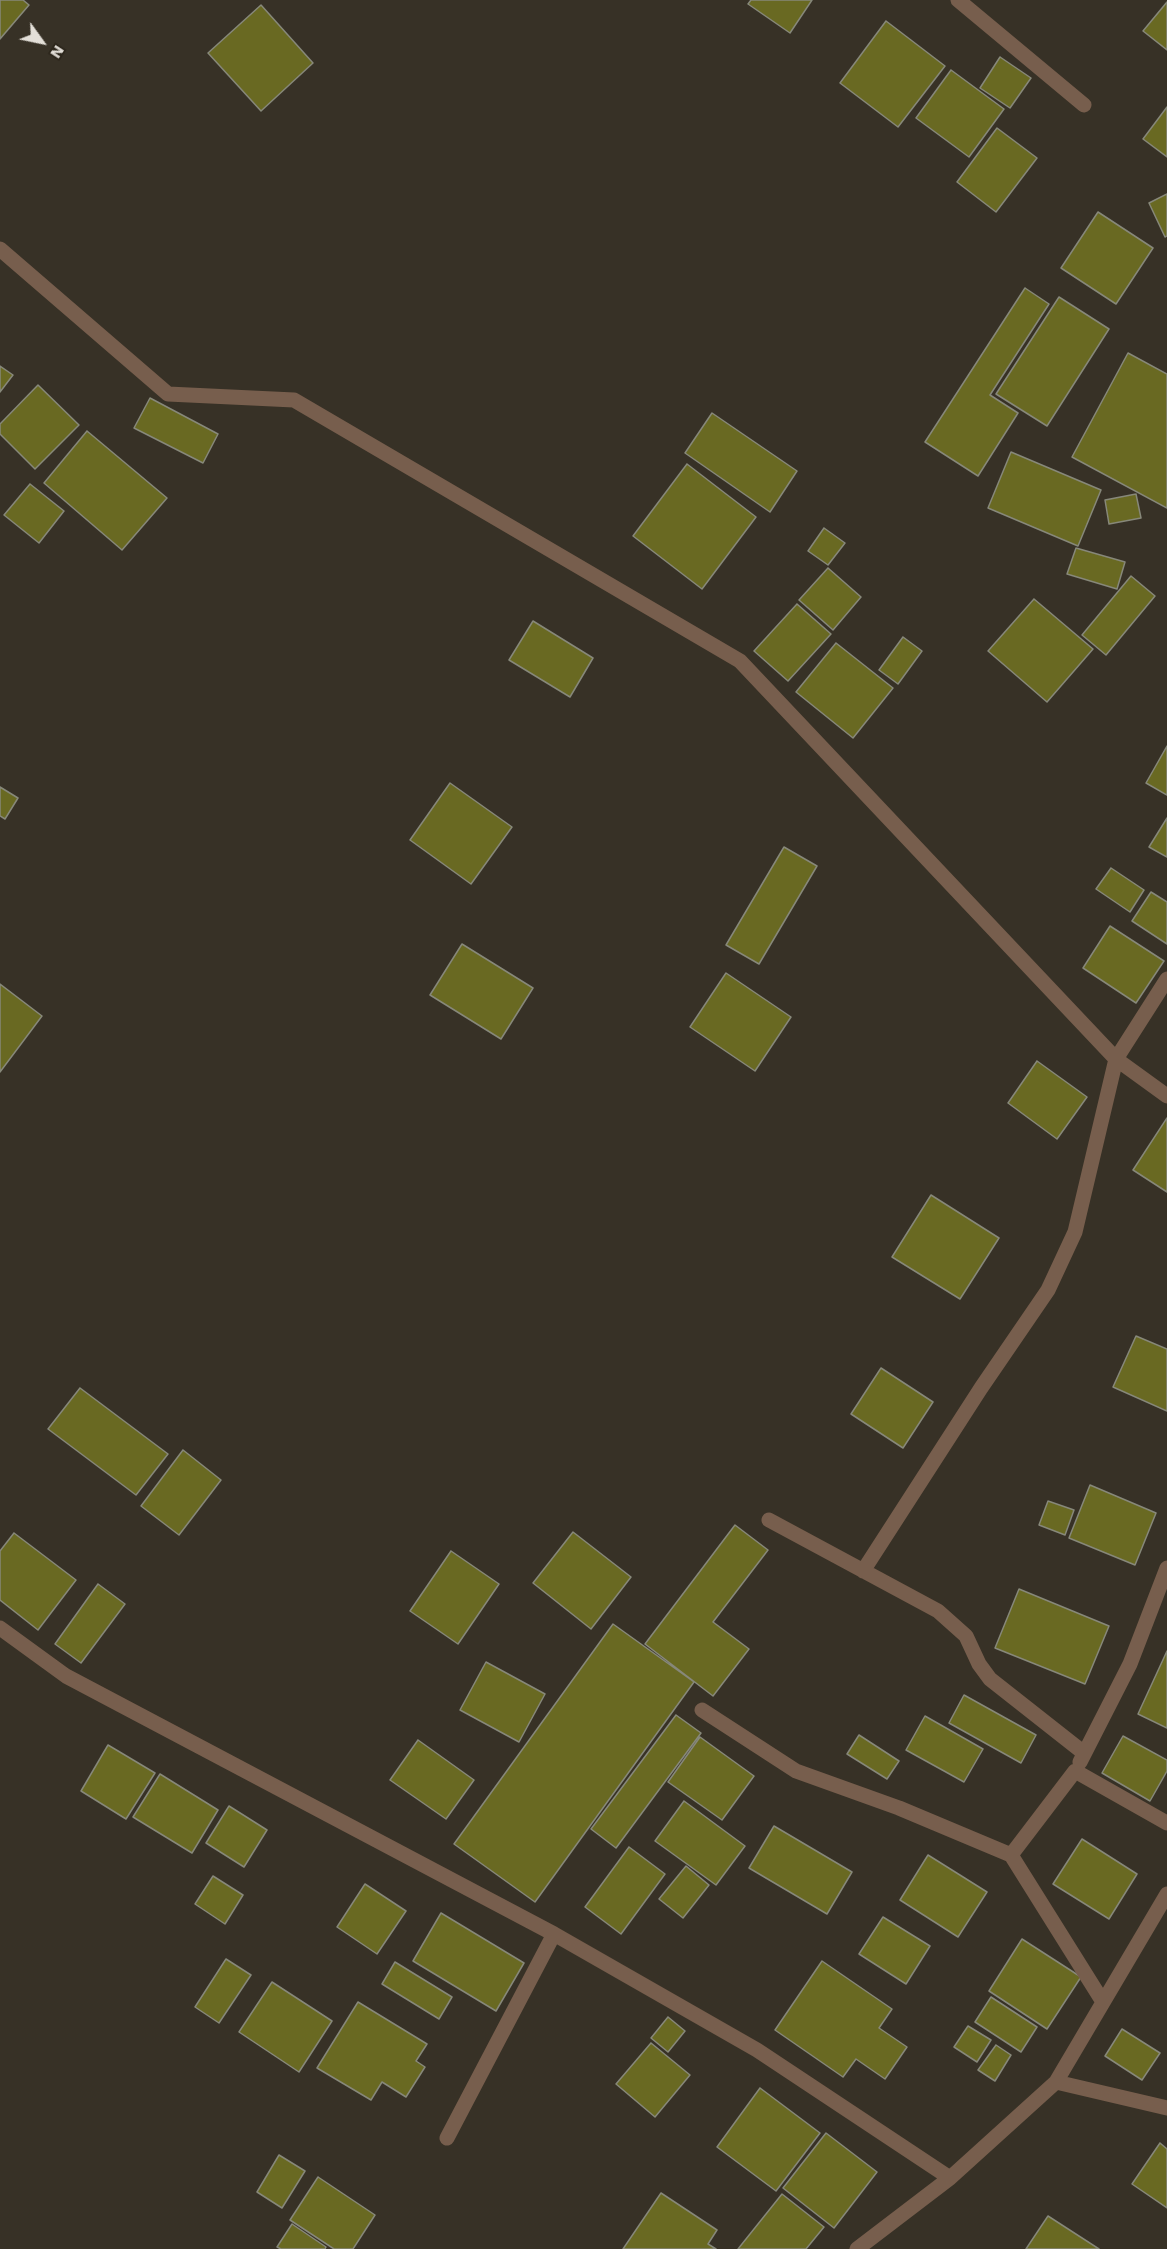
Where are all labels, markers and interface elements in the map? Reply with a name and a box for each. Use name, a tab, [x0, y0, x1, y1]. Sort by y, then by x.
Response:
north arrow	[12, 12, 72, 72]
text: N	[46, 42, 69, 62]

